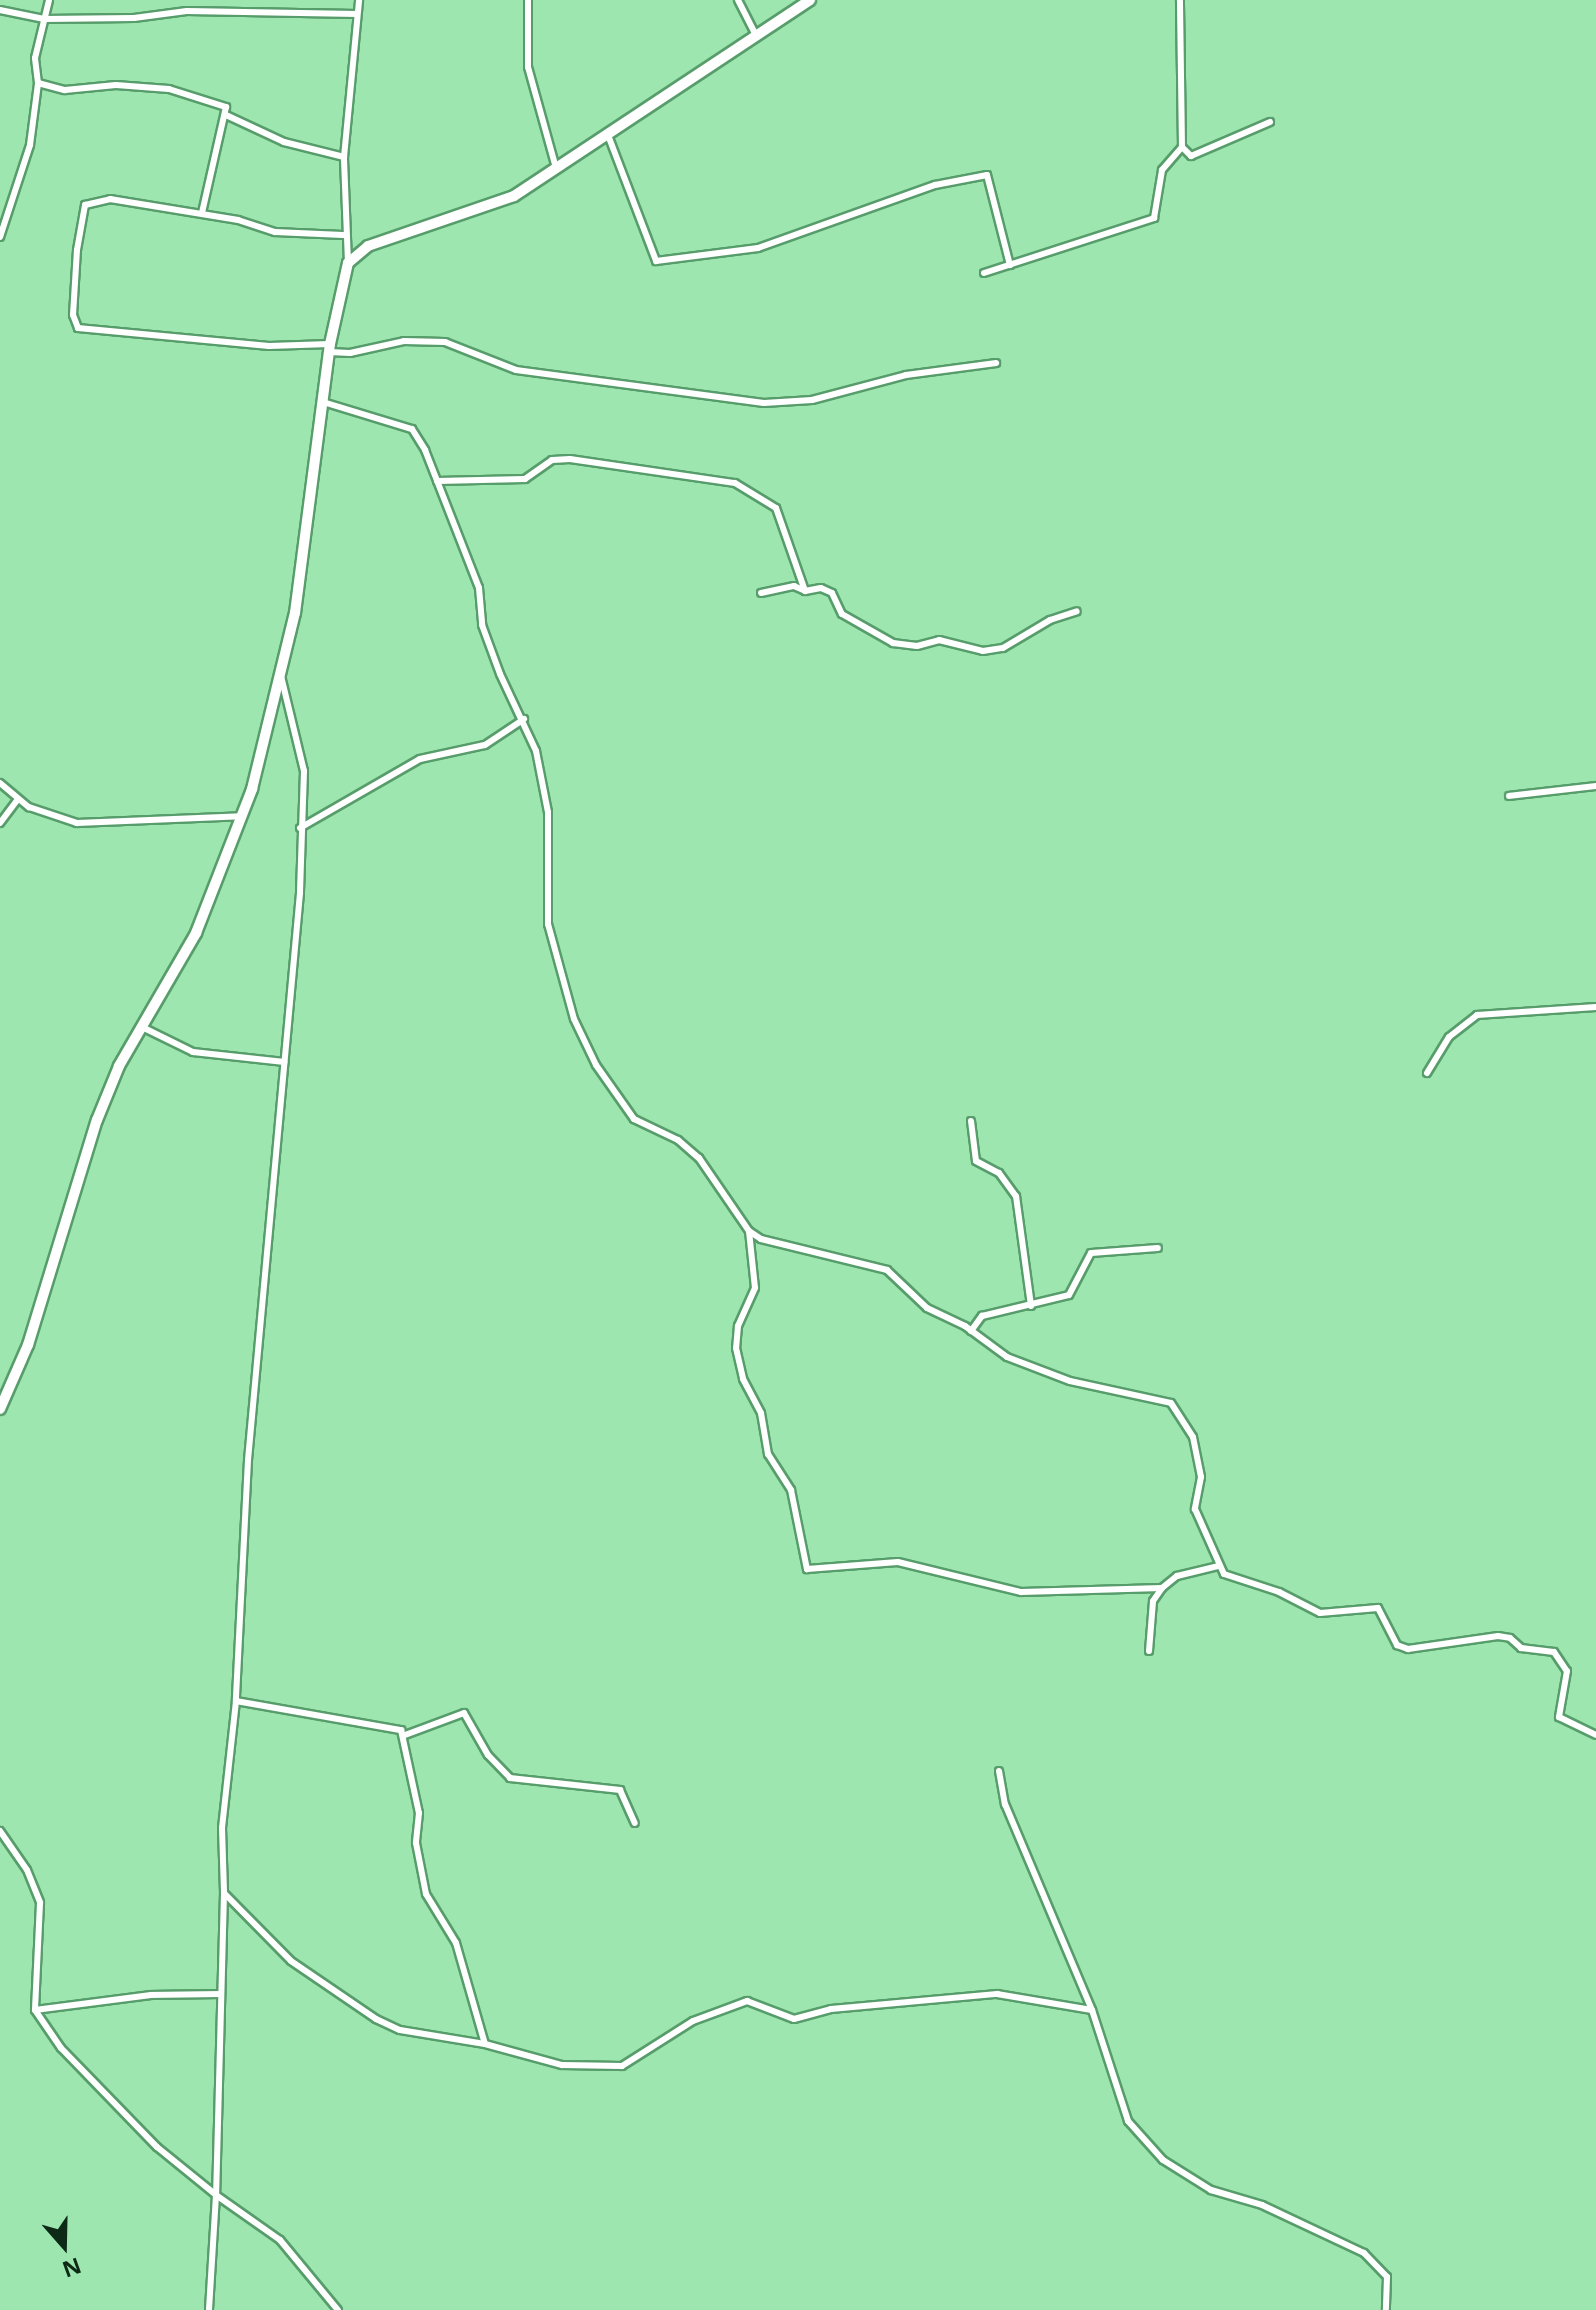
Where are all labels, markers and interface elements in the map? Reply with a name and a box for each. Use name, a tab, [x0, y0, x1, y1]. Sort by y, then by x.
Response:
north arrow	[24, 2206, 104, 2286]
text: N	[59, 2251, 86, 2286]

